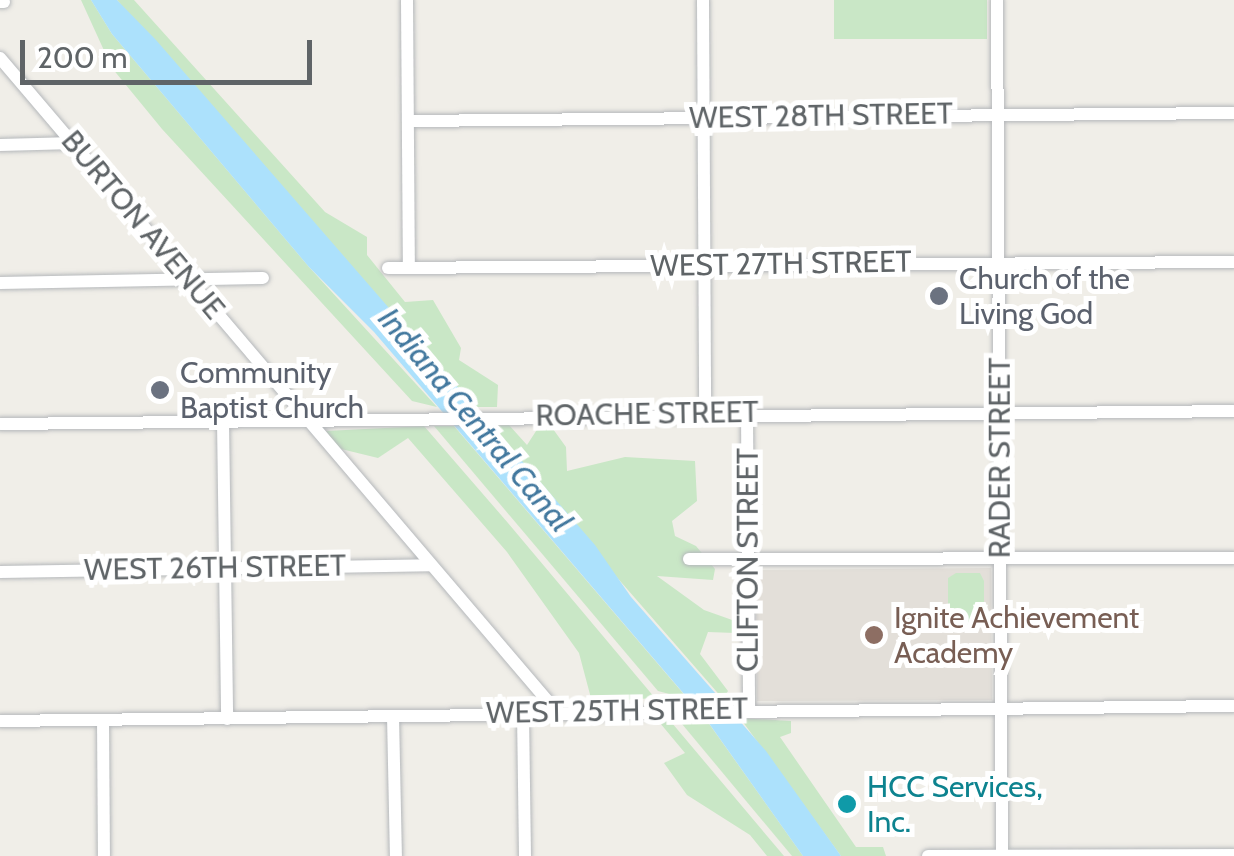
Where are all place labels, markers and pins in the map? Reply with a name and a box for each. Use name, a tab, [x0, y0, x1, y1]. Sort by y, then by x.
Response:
place label: Church of the Living God	[959, 261, 1130, 332]
marker: Church of the Living God	[928, 285, 950, 307]
place label: Community Baptist Church	[180, 355, 364, 426]
marker: Community Baptist Church	[149, 379, 171, 401]
place label: Ignite Achievement Academy	[894, 600, 1139, 670]
marker: Ignite Achievement Academy	[863, 624, 885, 646]
place label: HCC Services, Inc.	[867, 769, 1043, 840]
marker: HCC Services, Inc.	[836, 793, 858, 815]

